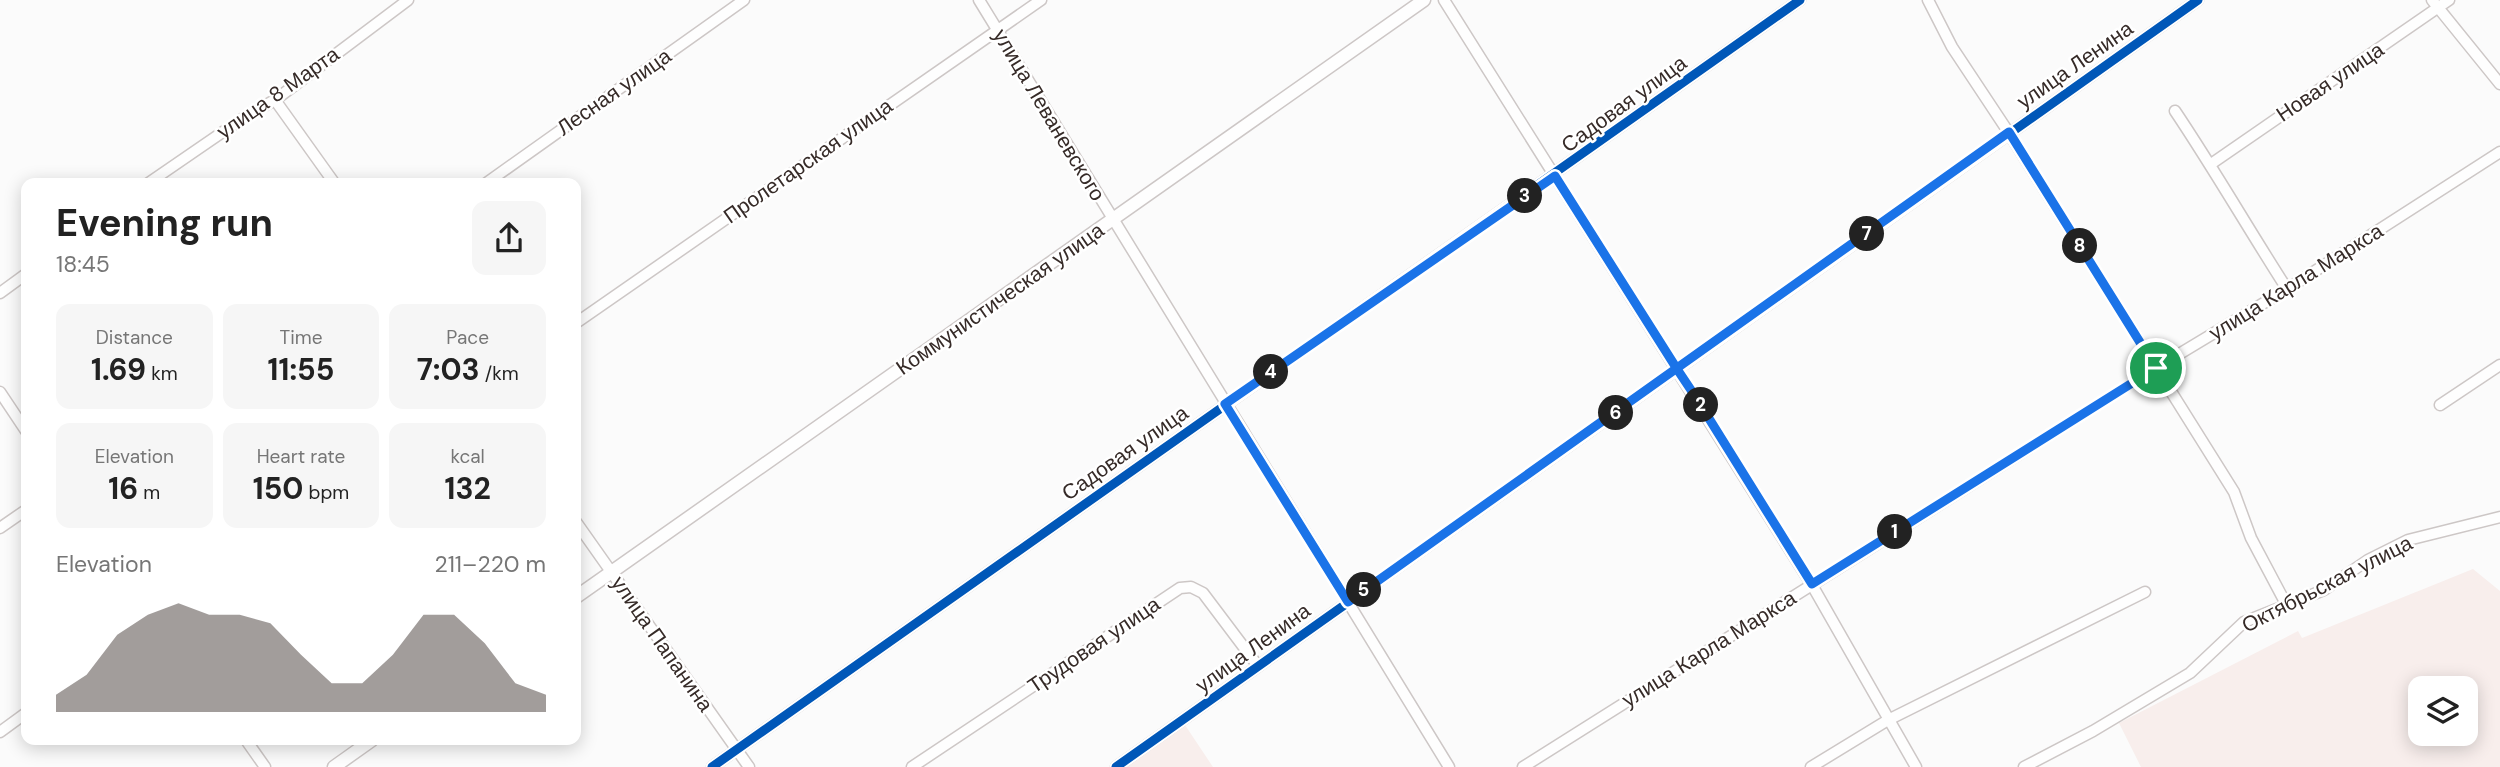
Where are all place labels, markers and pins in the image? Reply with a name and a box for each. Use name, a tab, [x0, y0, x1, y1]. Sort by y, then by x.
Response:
pin: 3	[1508, 178, 1542, 214]
pin: 7	[1850, 216, 1884, 252]
pin: 8	[2062, 229, 2098, 264]
pin	[2126, 338, 2186, 398]
pin: 4	[1254, 354, 1288, 390]
pin: 2	[1684, 388, 1718, 422]
pin: 6	[1598, 396, 1634, 430]
pin: 1	[1878, 514, 1912, 550]
pin: 5	[1346, 572, 1382, 608]

